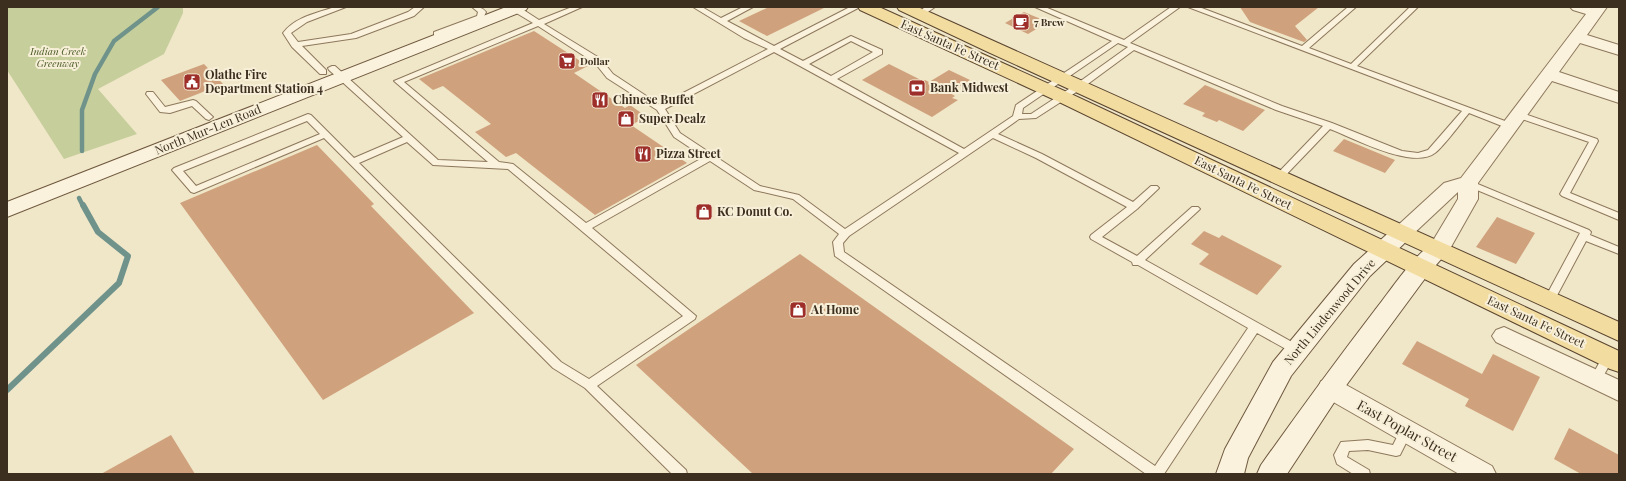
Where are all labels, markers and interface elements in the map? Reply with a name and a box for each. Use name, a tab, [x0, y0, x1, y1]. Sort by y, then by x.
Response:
cafe icon: 7 Brew	[1011, 12, 1031, 32]
street label: East Santa Fe Street	[899, 15, 1003, 73]
place label: 7 Brew	[1034, 15, 1065, 29]
park label: Indian Creek Greenway	[29, 44, 86, 70]
supermarket icon: Dollar	[557, 51, 577, 71]
place label: Dollar	[580, 54, 610, 68]
place label: Olathe Fire Department Station 4	[205, 66, 323, 96]
public building icon: Olathe Fire Department Station 4	[182, 72, 202, 92]
bank icon: Bank Midwest	[907, 78, 927, 98]
place label: Bank Midwest	[930, 79, 1009, 95]
restaurant icon: Chinese Buffet	[590, 90, 610, 110]
place label: Chinese Buffet	[613, 91, 695, 107]
street label: North Mur-Len Road	[152, 100, 263, 158]
shop icon: Super Dealz	[616, 109, 636, 129]
place label: Super Dealz	[639, 110, 706, 126]
restaurant icon: Pizza Street	[633, 144, 653, 164]
place label: Pizza Street	[656, 145, 722, 161]
street label: East Santa Fe Street	[1192, 152, 1295, 213]
shop icon: KC Donut Co.	[694, 202, 714, 222]
place label: KC Donut Co.	[717, 203, 792, 219]
street label: North Lindenwood Drive	[1280, 255, 1378, 368]
street label: East Santa Fe Street	[1485, 291, 1589, 351]
shop icon: At Home	[788, 300, 808, 320]
place label: At Home	[810, 301, 859, 317]
street label: East Poplar Street	[1354, 395, 1462, 466]

